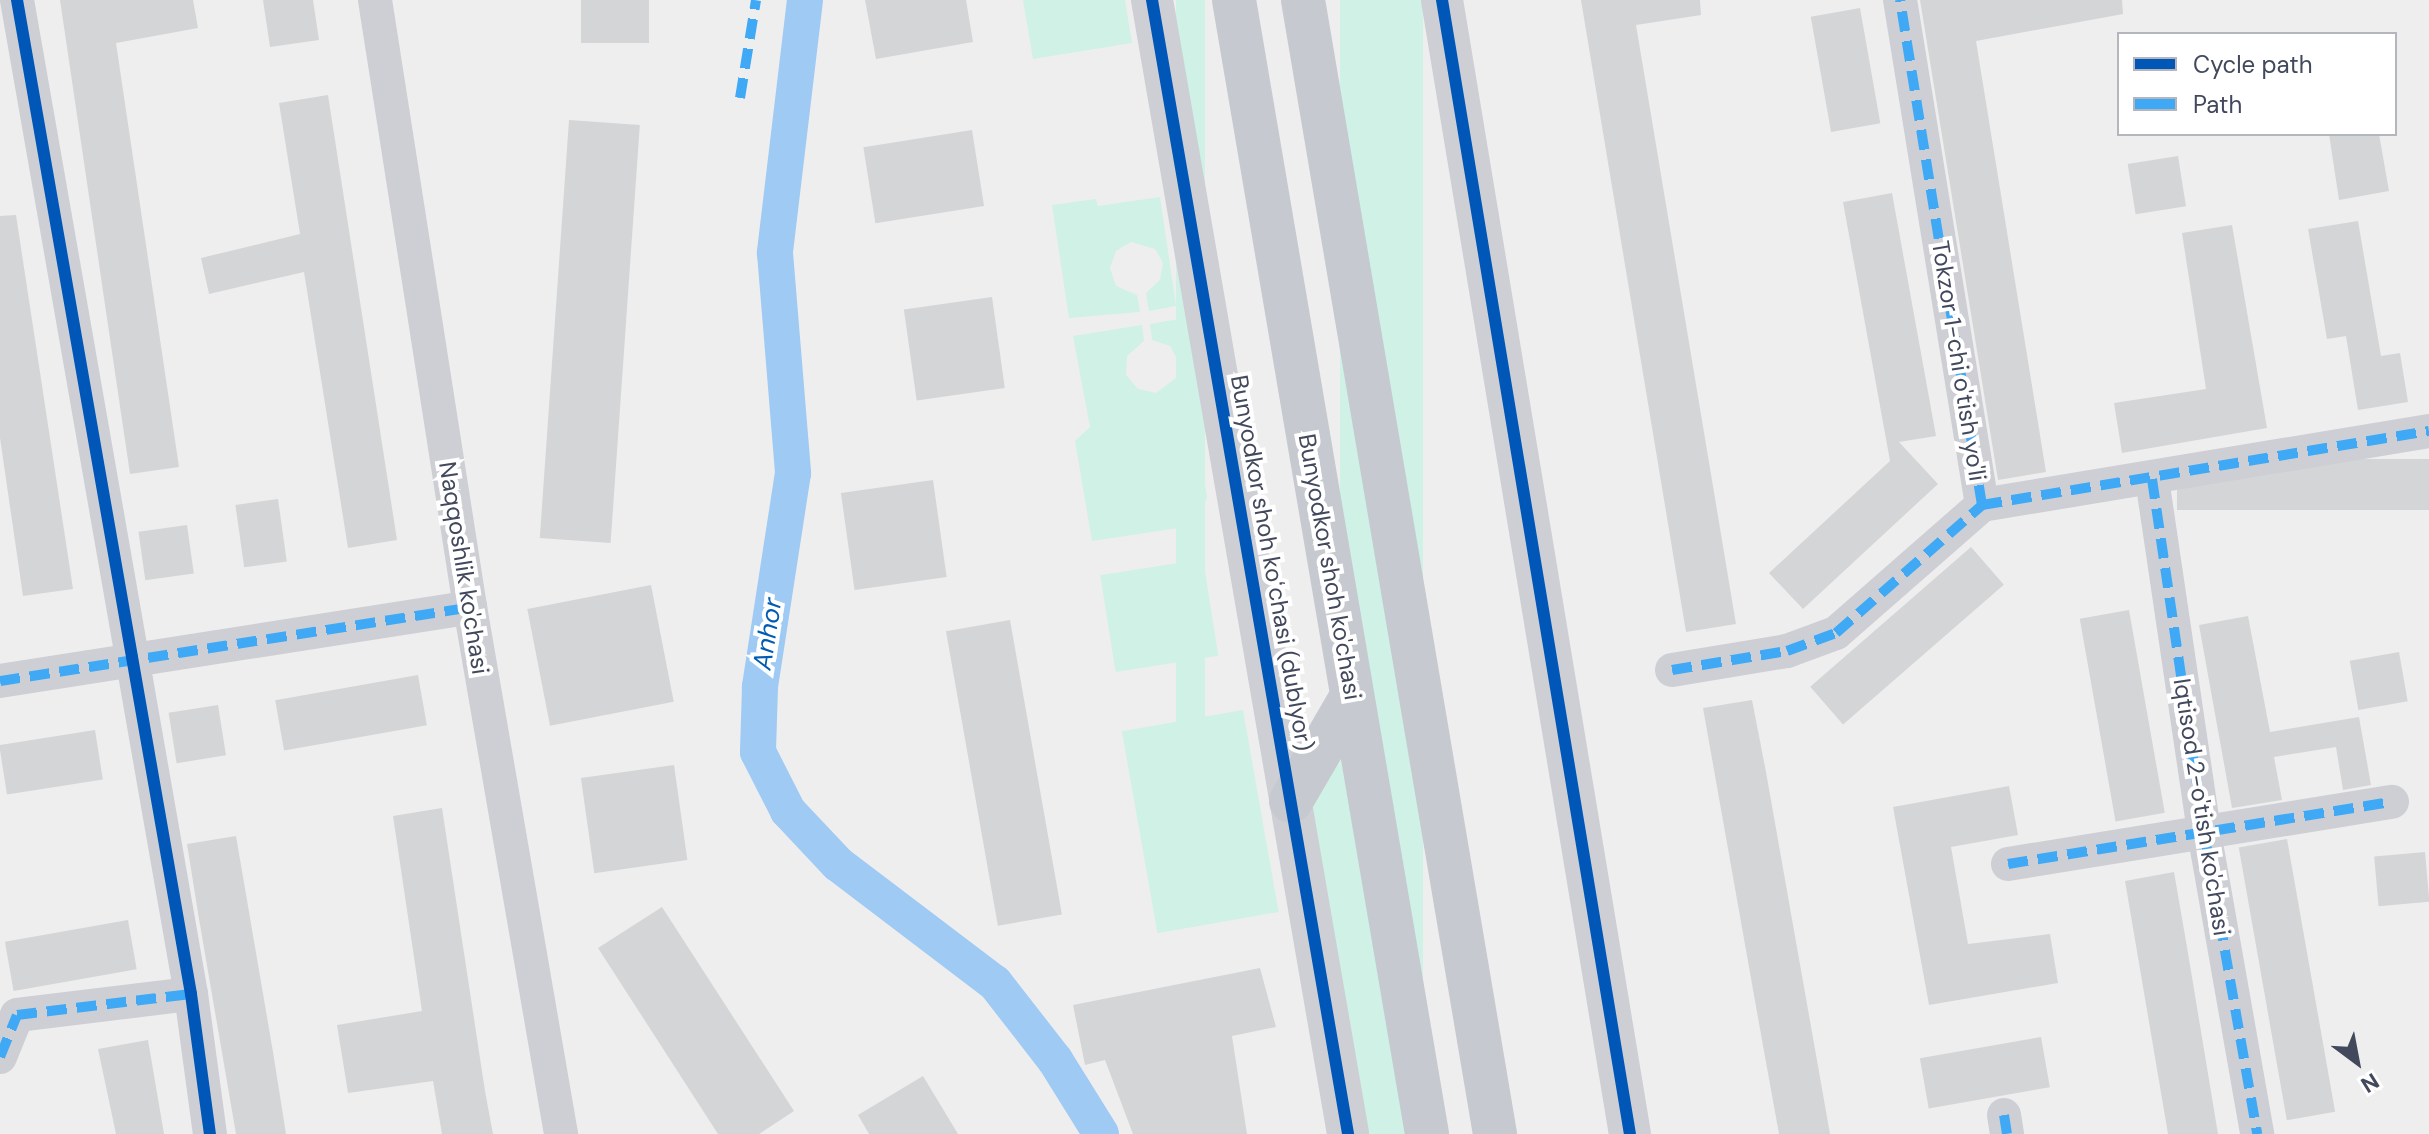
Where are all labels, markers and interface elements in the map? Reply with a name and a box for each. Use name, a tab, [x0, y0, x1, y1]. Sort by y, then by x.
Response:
legend	[2117, 32, 2397, 136]
text: Cycle path	[2193, 49, 2312, 80]
text: Path	[2193, 89, 2242, 120]
street label: Tokzor 1-chi o'tish yo'li	[1926, 239, 1992, 483]
street label: Bunyodkor shoh koʻchasi (dublyor)	[1225, 373, 1319, 753]
street label: Bunyodkor shoh ko'chasi	[1292, 432, 1368, 702]
street label: Naqqoshlik ko'chasi	[433, 460, 495, 676]
water label: Anhor	[747, 596, 789, 672]
street label: Iqtisod 2-o'tish ko'chasi	[2167, 676, 2237, 938]
north arrow	[2317, 1022, 2397, 1102]
text: N	[2356, 1066, 2384, 1099]

